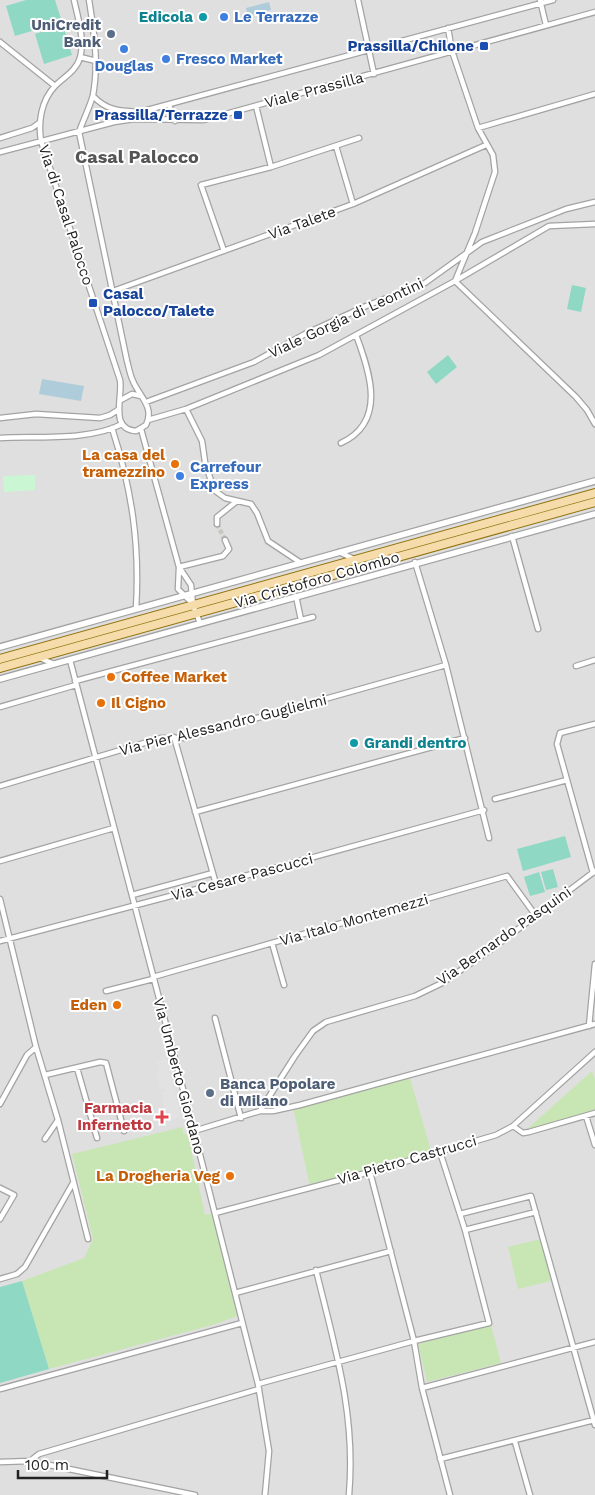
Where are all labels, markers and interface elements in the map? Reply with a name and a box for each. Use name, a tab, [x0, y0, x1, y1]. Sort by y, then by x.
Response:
place label: Edicola	[139, 8, 193, 26]
place label: Le Terrazze	[234, 8, 319, 26]
marker: Edicola	[197, 11, 209, 23]
marker: Le Terrazze	[218, 11, 230, 23]
place label: UniCredit Bank	[31, 16, 102, 51]
marker: UniCredit Bank	[105, 28, 117, 40]
place label: Prassilla/Chilone	[347, 37, 474, 55]
marker: Prassilla/Chilone	[478, 40, 490, 52]
marker: Douglas	[118, 43, 130, 55]
place label: Fresco Market	[176, 50, 283, 68]
marker: Fresco Market	[160, 53, 172, 65]
place label: Douglas	[94, 57, 154, 75]
street label: Viale Prassilla	[263, 68, 366, 112]
place label: Prassilla/Terrazze	[94, 106, 228, 124]
marker: Prassilla/Terrazze	[232, 109, 244, 121]
street label: Via di Casal Palocco	[35, 142, 97, 288]
district label: Casal Palocco	[75, 146, 199, 167]
street label: Via Talete	[266, 202, 338, 244]
street label: Viale Gorgia di Leontini	[266, 274, 426, 362]
place label: Casal Palocco/Talete	[103, 285, 215, 320]
marker: Casal Palocco/Talete	[87, 297, 99, 309]
place label: La casa del tramezzino	[82, 446, 165, 481]
marker: La casa del tramezzino	[169, 458, 181, 470]
place label: Carrefour Express	[190, 458, 262, 493]
marker: Carrefour Express	[174, 470, 186, 482]
street label: Via Cristoforo Colombo	[232, 548, 402, 612]
place label: Coffee Market	[121, 668, 227, 686]
marker: Coffee Market	[105, 671, 117, 683]
street label: Via Pier Alessandro Guglielmi	[117, 690, 329, 760]
place label: Il Cigno	[111, 694, 166, 712]
marker: Il Cigno	[95, 697, 107, 709]
place label: Grandi dentro	[364, 734, 467, 752]
marker: Grandi dentro	[348, 737, 360, 749]
street label: Via Cesare Pascucci	[169, 849, 315, 905]
street label: Via Bernardo Pasquini	[433, 883, 575, 989]
street label: Via Italo Montemezzi	[278, 890, 430, 950]
street label: Via Umberto Giordano	[149, 995, 209, 1157]
place label: Eden	[70, 996, 107, 1014]
marker: Eden	[111, 999, 123, 1011]
place label: Banca Popolare di Milano	[220, 1075, 336, 1110]
marker: Banca Popolare di Milano	[204, 1087, 216, 1099]
place label: Farmacia Infernetto	[77, 1099, 152, 1134]
marker: Farmacia Infernetto	[156, 1111, 168, 1123]
street label: Via Pietro Castrucci	[335, 1132, 479, 1188]
place label: La Drogheria Veg	[96, 1167, 221, 1185]
marker: La Drogheria Veg	[224, 1170, 236, 1182]
scale bar	[18, 1448, 106, 1480]
text: 100 m	[25, 1456, 69, 1474]

